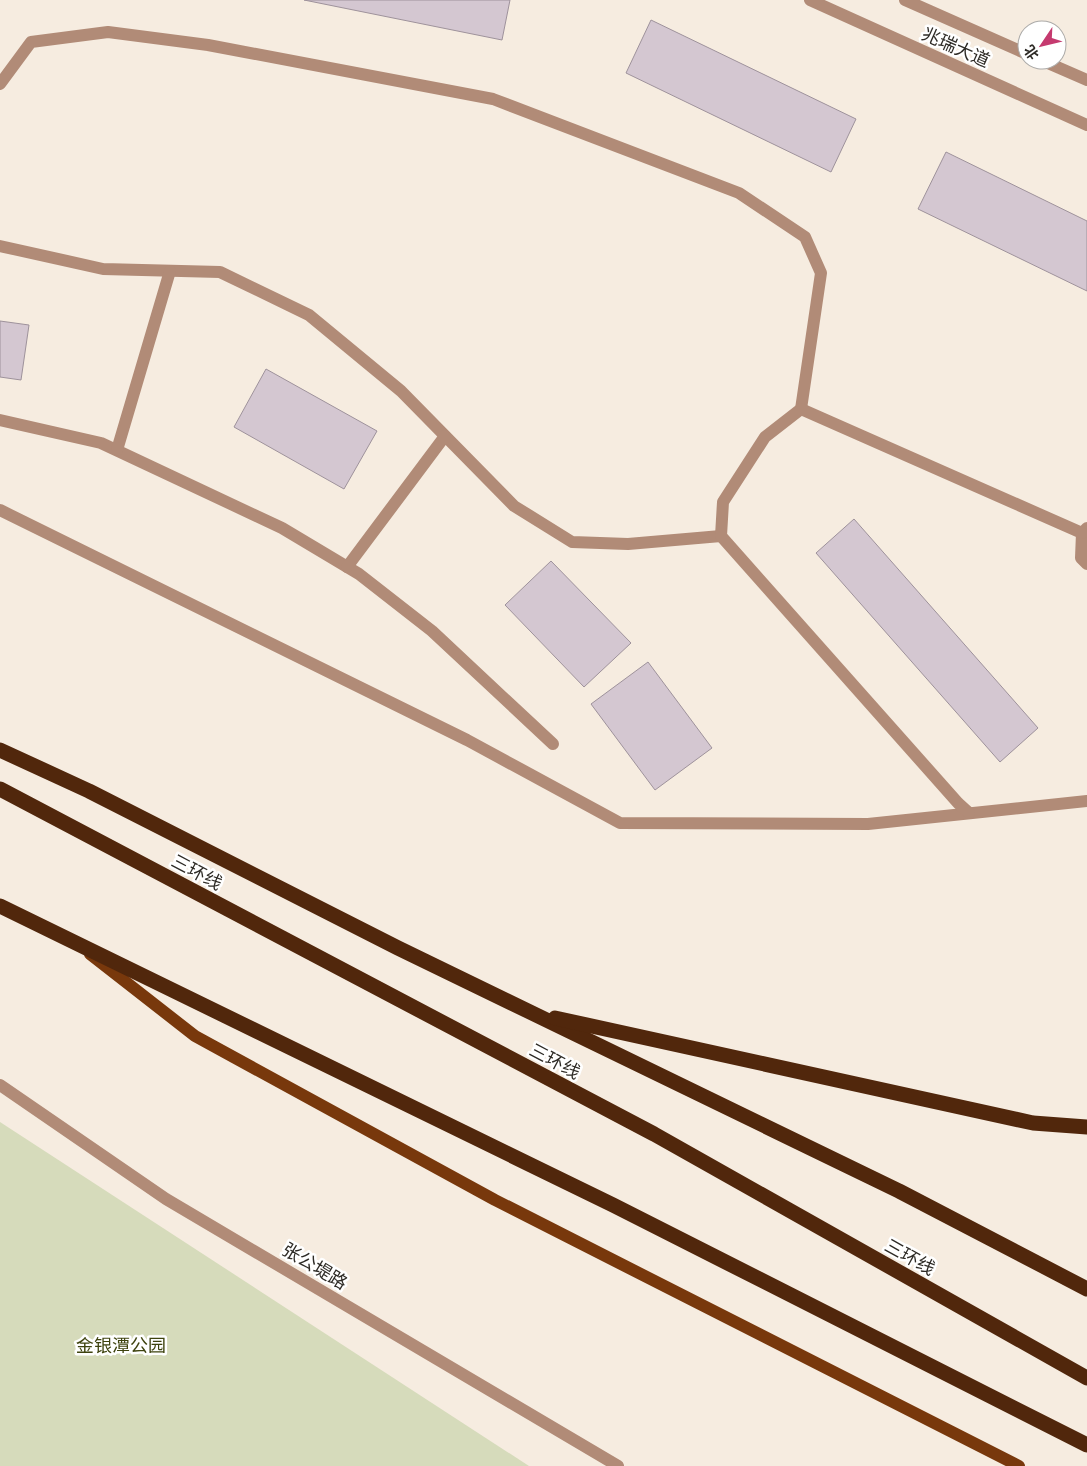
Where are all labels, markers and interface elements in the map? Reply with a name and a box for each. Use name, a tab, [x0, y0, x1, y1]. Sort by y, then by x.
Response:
north arrow	[1017, 20, 1067, 70]
street label: 兆瑞大道	[918, 21, 994, 73]
text: 北	[1020, 42, 1043, 63]
street label: 三环线	[167, 848, 227, 896]
street label: 三环线	[525, 1037, 585, 1085]
street label: 三环线	[880, 1233, 940, 1281]
street label: 张公堤路	[278, 1237, 352, 1295]
park label: 金银潭公园	[76, 1333, 166, 1358]

